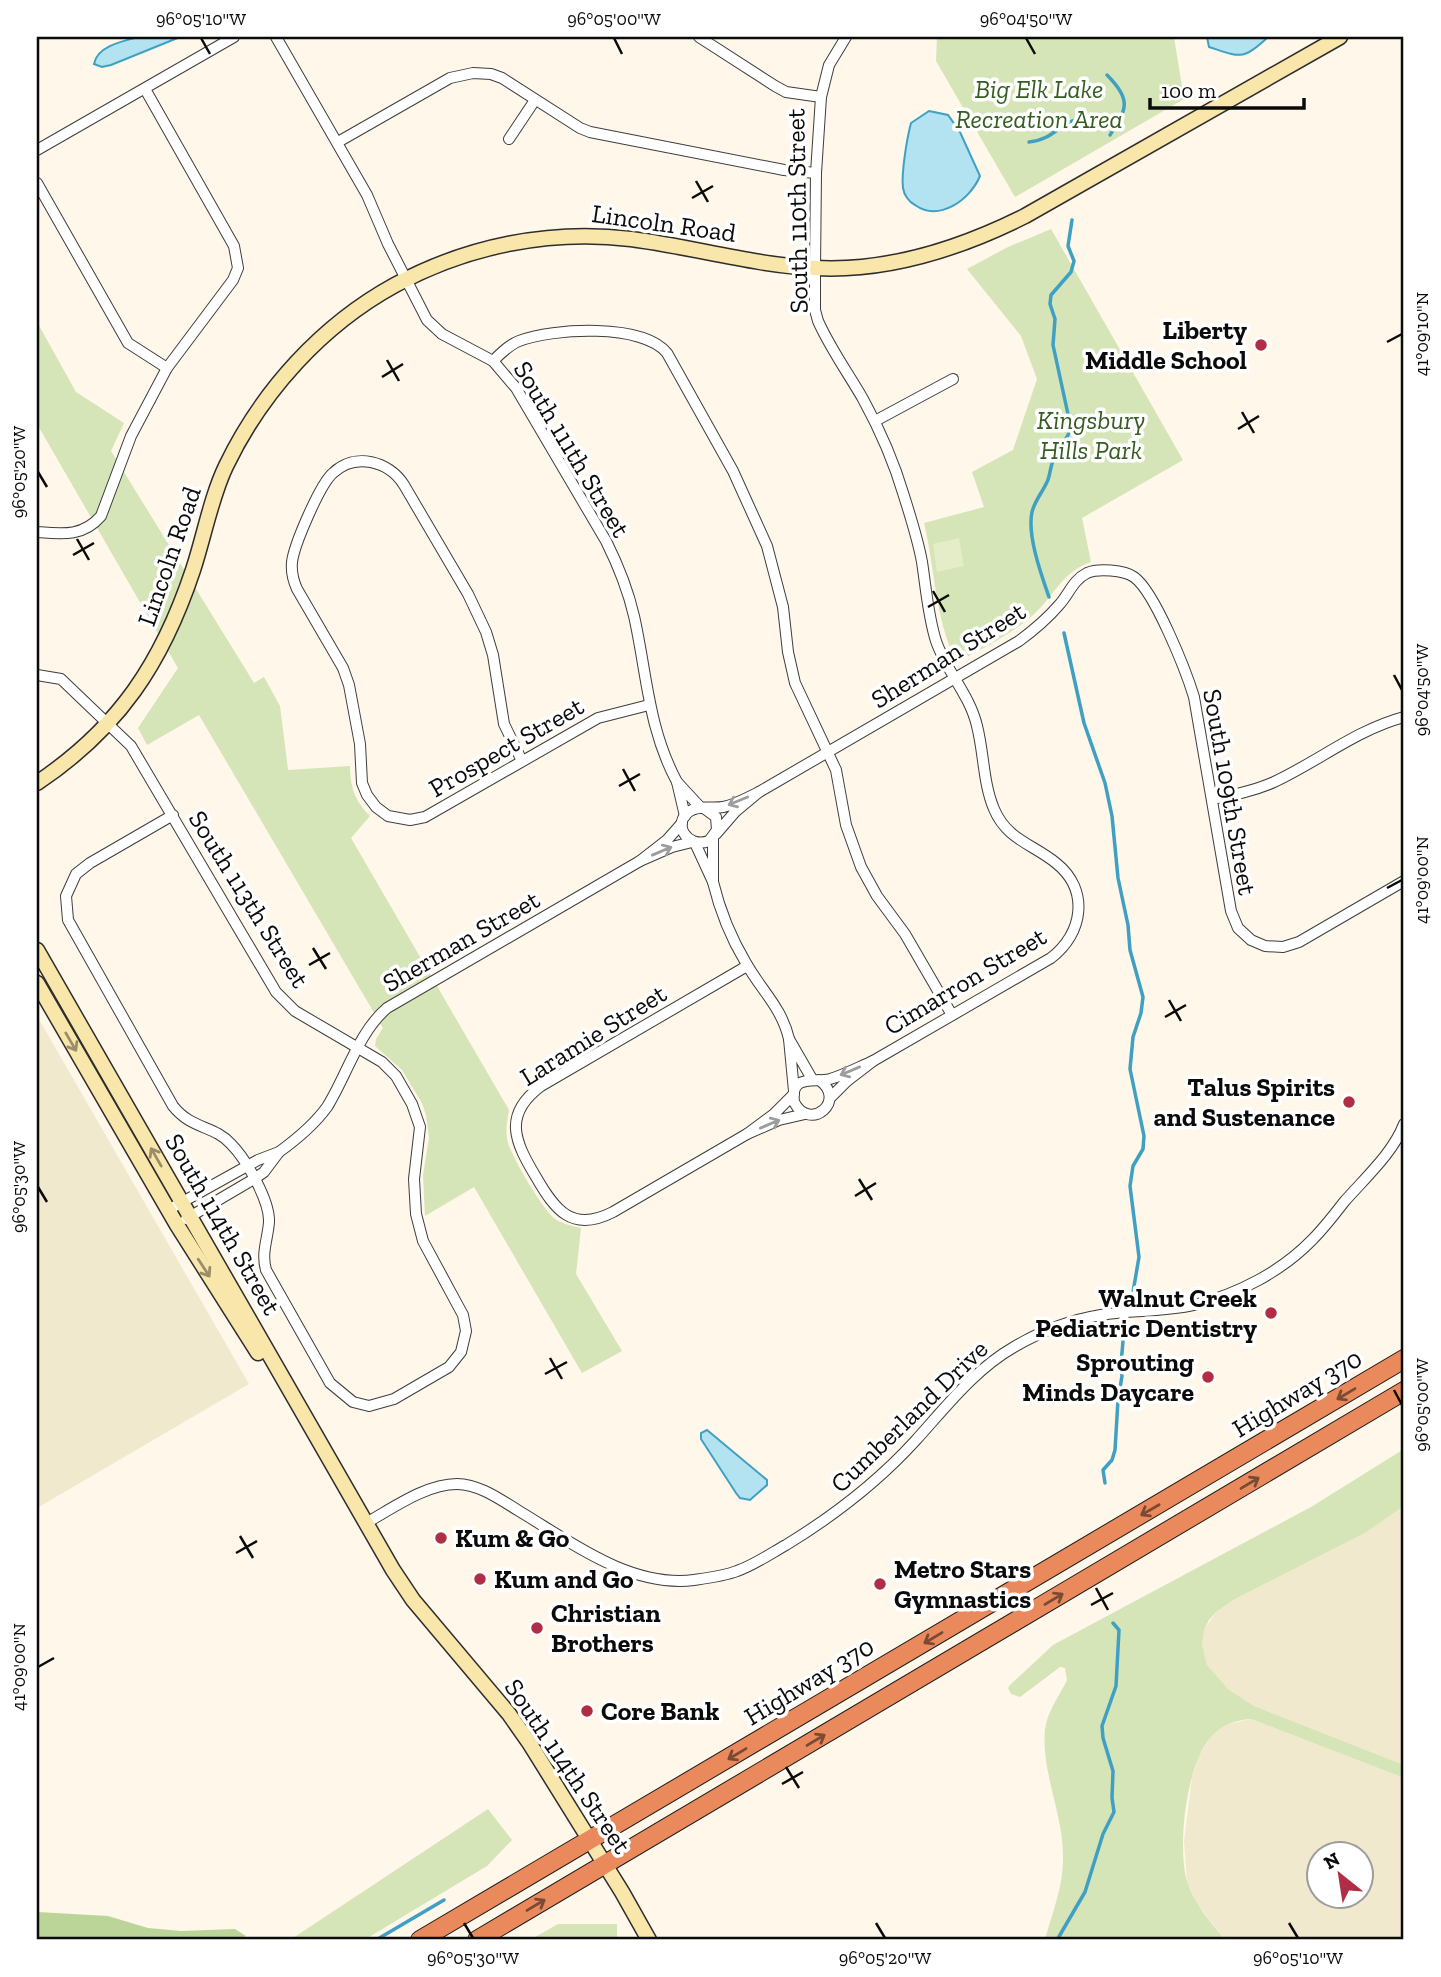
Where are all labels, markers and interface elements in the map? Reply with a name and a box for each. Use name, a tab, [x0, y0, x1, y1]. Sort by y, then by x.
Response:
text: 96°05'10"W	[156, 8, 246, 30]
text: 96°05'00"W	[567, 8, 661, 30]
text: 96°04'50"W	[980, 8, 1072, 30]
scale bar	[1150, 66, 1304, 110]
park label: Big Elk Lake Recreation Area	[955, 73, 1123, 135]
text: 100 m	[1161, 78, 1216, 103]
street label: South 110th Street	[779, 108, 815, 314]
street label: Lincoln Road	[590, 197, 738, 249]
text: 41°09'10"N	[1411, 292, 1433, 376]
place label: Liberty Middle School	[1085, 314, 1247, 376]
marker: Liberty Middle School	[1253, 337, 1269, 353]
street label: South 111th Street	[507, 355, 637, 543]
park label: Kingsbury Hills Park	[1037, 404, 1145, 466]
text: 96°05'20"W	[8, 426, 30, 518]
street label: Lincoln Road	[130, 482, 208, 630]
street label: Sherman Street	[865, 595, 1031, 715]
text: 96°04'50"W	[1411, 644, 1433, 736]
street label: South 109th Street	[1196, 686, 1264, 898]
street label: Prospect Street	[423, 690, 589, 804]
one-way arrow	[728, 796, 749, 809]
street label: South 113th Street	[182, 805, 316, 994]
text: 41°09'00"N	[1411, 836, 1433, 924]
one-way arrow	[651, 844, 672, 857]
street label: Sherman Street	[377, 883, 545, 999]
street label: Cimarron Street	[878, 920, 1052, 1042]
street label: Laramie Street	[514, 977, 672, 1093]
one-way arrow	[64, 1031, 78, 1051]
one-way arrow	[840, 1065, 862, 1078]
place label: Talus Spirits and Sustenance	[1153, 1071, 1335, 1133]
marker: Talus Spirits and Sustenance	[1341, 1094, 1357, 1110]
one-way arrow	[759, 1117, 780, 1130]
street label: South 114th Street	[158, 1128, 288, 1321]
text: 96°05'30"W	[8, 1141, 30, 1233]
one-way arrow	[149, 1148, 163, 1168]
one-way arrow	[198, 1258, 212, 1278]
place label: Walnut Creek Pediatric Dentistry	[1035, 1282, 1258, 1344]
marker: Walnut Creek Pediatric Dentistry	[1263, 1305, 1279, 1321]
street label: Cumberland Drive	[824, 1333, 994, 1499]
street label: Highway 370	[1226, 1342, 1368, 1444]
place label: Sprouting Minds Daycare	[1022, 1346, 1194, 1408]
text: 96°05'00"W	[1411, 1358, 1433, 1452]
marker: Sprouting Minds Daycare	[1200, 1369, 1216, 1385]
one-way arrow	[1336, 1388, 1356, 1402]
one-way arrow	[1239, 1475, 1259, 1489]
one-way arrow	[1140, 1503, 1160, 1517]
place label: Kum & Go	[455, 1522, 570, 1554]
marker: Kum & Go	[433, 1530, 449, 1546]
place label: Metro Stars Gymnastics	[894, 1553, 1031, 1615]
place label: Kum and Go	[494, 1563, 634, 1595]
marker: Kum and Go	[472, 1571, 488, 1587]
marker: Metro Stars Gymnastics	[872, 1576, 888, 1592]
one-way arrow	[1043, 1591, 1063, 1605]
place label: Christian Brothers	[551, 1597, 661, 1659]
marker: Christian Brothers	[529, 1620, 545, 1636]
text: 41°09'00"N	[8, 1623, 30, 1711]
street label: Highway 370	[738, 1630, 880, 1732]
one-way arrow	[923, 1631, 943, 1645]
street label: South 114th Street	[498, 1672, 639, 1860]
place label: Core Bank	[601, 1695, 720, 1727]
marker: Core Bank	[579, 1703, 595, 1719]
one-way arrow	[805, 1732, 825, 1746]
one-way arrow	[728, 1747, 748, 1761]
north arrow	[1304, 1840, 1374, 1910]
text: N	[1320, 1847, 1344, 1874]
one-way arrow	[525, 1898, 545, 1912]
text: 96°05'30"W	[427, 1947, 519, 1969]
text: 96°05'20"W	[839, 1947, 931, 1969]
text: 96°05'10"W	[1253, 1947, 1343, 1969]

